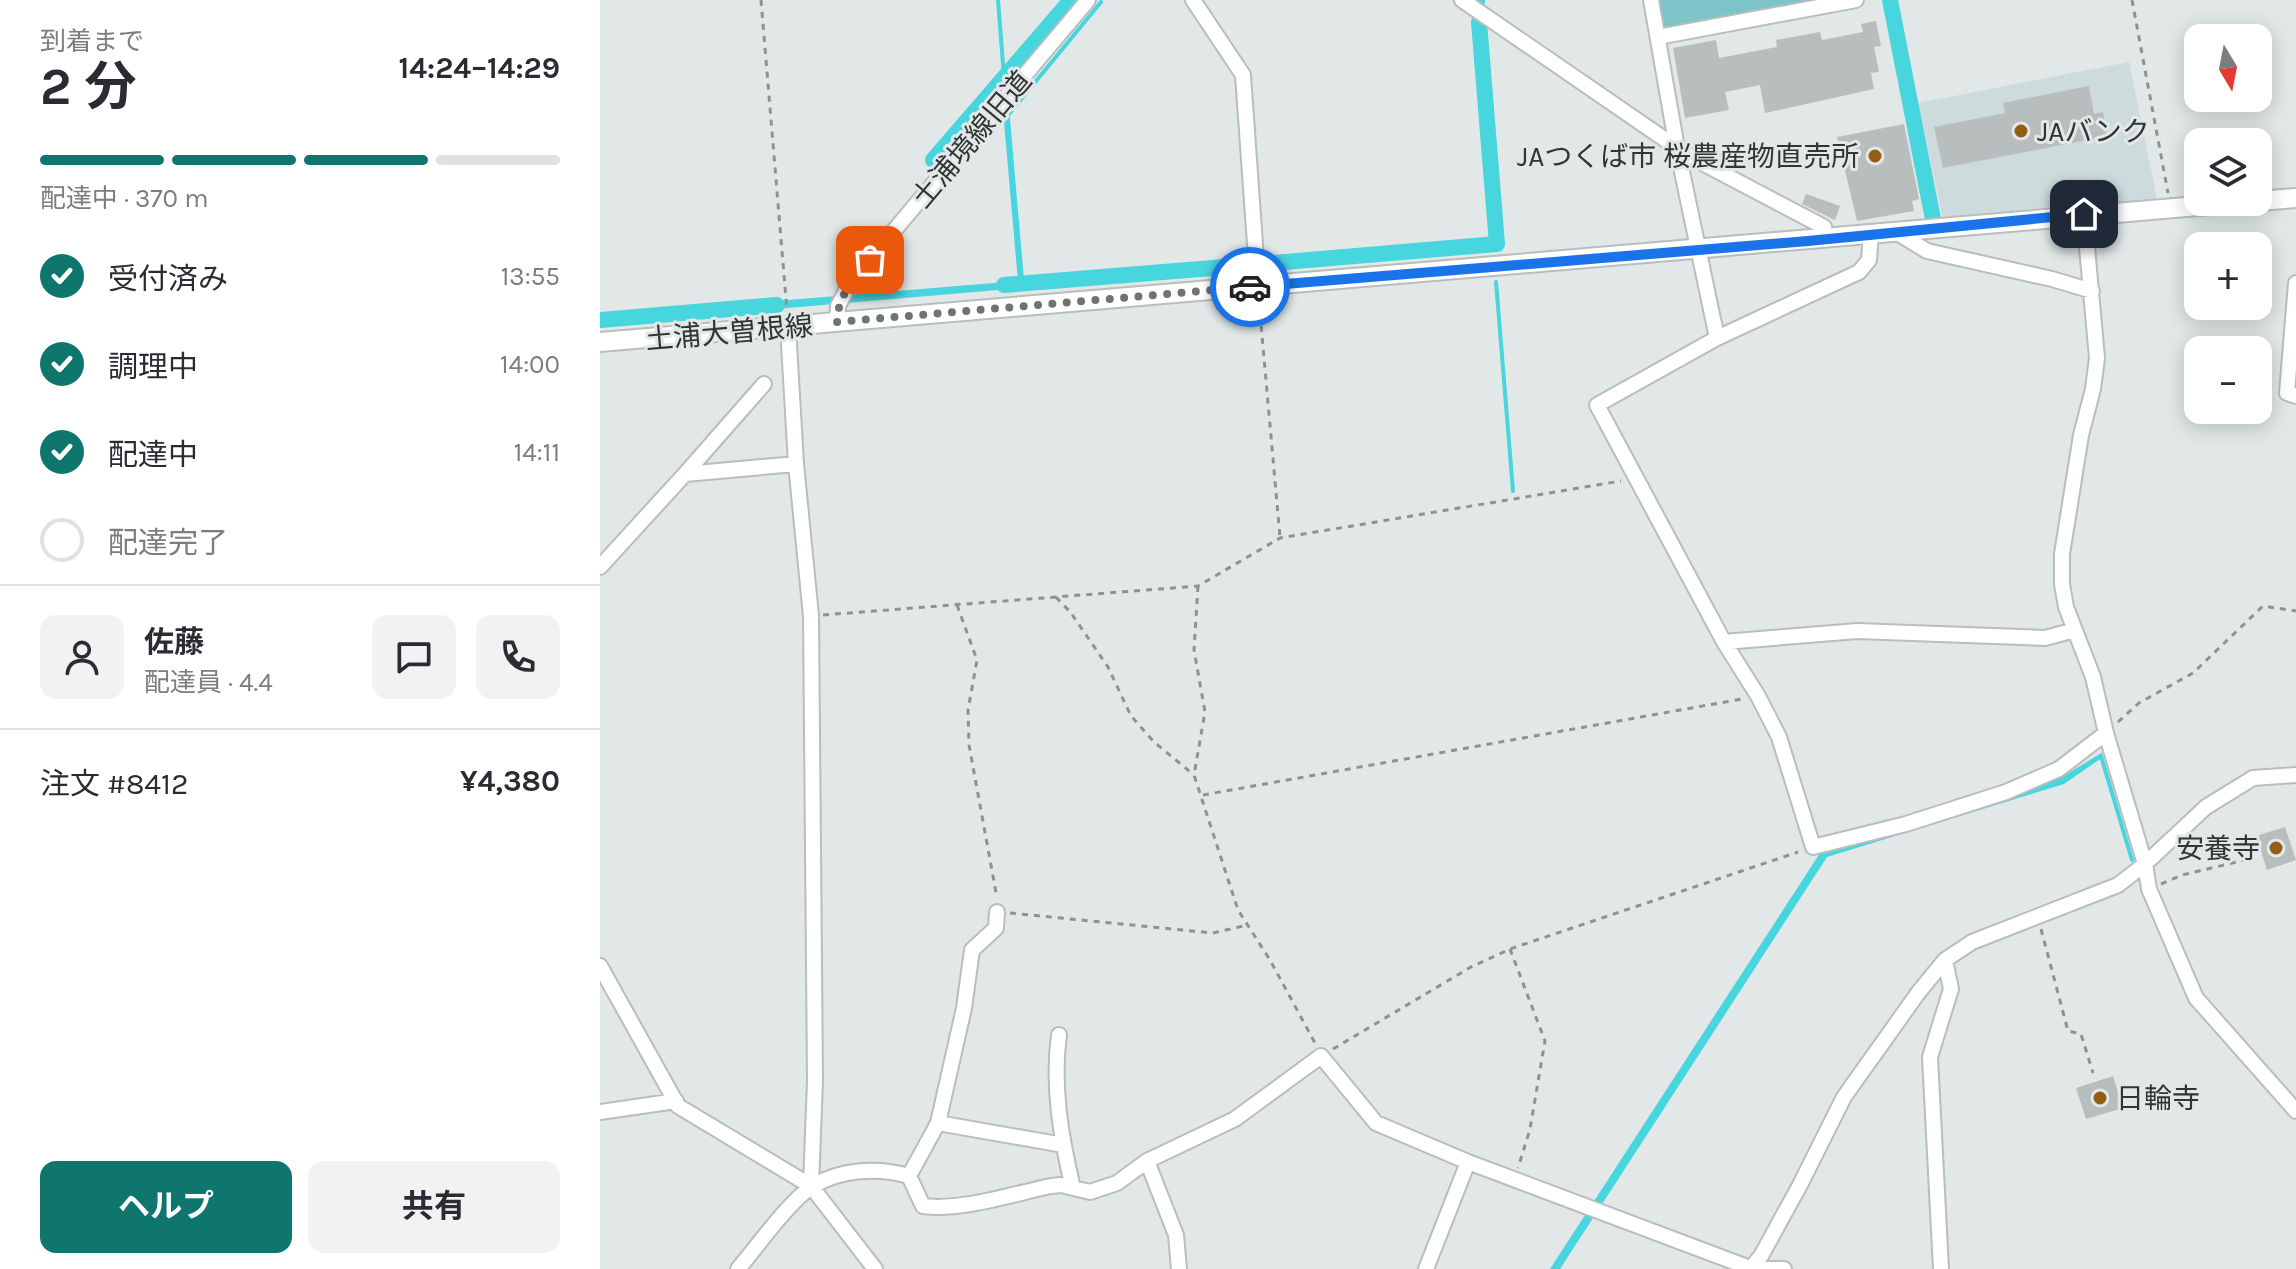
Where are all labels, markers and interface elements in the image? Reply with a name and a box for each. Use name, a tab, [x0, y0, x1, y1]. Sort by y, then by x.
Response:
north arrow	[2184, 24, 2272, 112]
map controls	[2184, 24, 2272, 424]
text: 到着まで	[40, 26, 144, 57]
text: 14:24–14:29	[399, 50, 560, 86]
text: 2 分	[40, 56, 137, 117]
street label: 土浦境線旧道	[905, 64, 1038, 214]
place label: JAバンク	[2037, 115, 2150, 148]
marker: JAバンク	[2012, 122, 2030, 140]
button: layers	[2184, 128, 2272, 216]
place label: JAつくば市 桜農産物直売所	[1517, 140, 1859, 173]
marker: JAつくば市 桜農産物直売所	[1866, 147, 1884, 165]
pin	[2050, 180, 2118, 248]
text: 配達中 · 370 m	[40, 183, 208, 214]
icon: home	[2062, 192, 2106, 236]
pin	[836, 226, 904, 294]
button: +	[2184, 232, 2272, 320]
icon: bag	[848, 238, 892, 282]
courier	[1210, 247, 1290, 327]
icon: check	[40, 254, 84, 298]
text: 受付済み	[108, 261, 228, 297]
text: 13:55	[501, 261, 560, 292]
icon: car	[1228, 265, 1272, 309]
street label: 土浦大曽根線	[644, 309, 814, 356]
button: −	[2184, 336, 2272, 424]
icon: check	[40, 342, 84, 386]
text: 調理中	[108, 349, 198, 385]
text: 14:00	[500, 349, 560, 380]
icon: check	[40, 430, 84, 474]
text: 配達中	[108, 437, 198, 473]
text: 14:11	[514, 437, 560, 468]
text: 配達完了	[108, 525, 228, 561]
button: person	[40, 615, 124, 699]
button: chat	[372, 615, 456, 699]
button: phone	[476, 615, 560, 699]
text: 佐藤	[144, 624, 204, 660]
text: 配達員 · 4.4	[144, 667, 273, 698]
text: ¥4,380	[460, 763, 560, 799]
text: 注文 #8412	[40, 766, 188, 802]
place label: 安養寺	[2176, 832, 2260, 865]
marker: 安養寺	[2267, 839, 2285, 857]
place label: 日輪寺	[2116, 1082, 2200, 1115]
marker: 日輪寺	[2091, 1089, 2109, 1107]
button: ヘルプ	[40, 1161, 292, 1253]
button: 共有	[308, 1161, 560, 1253]

